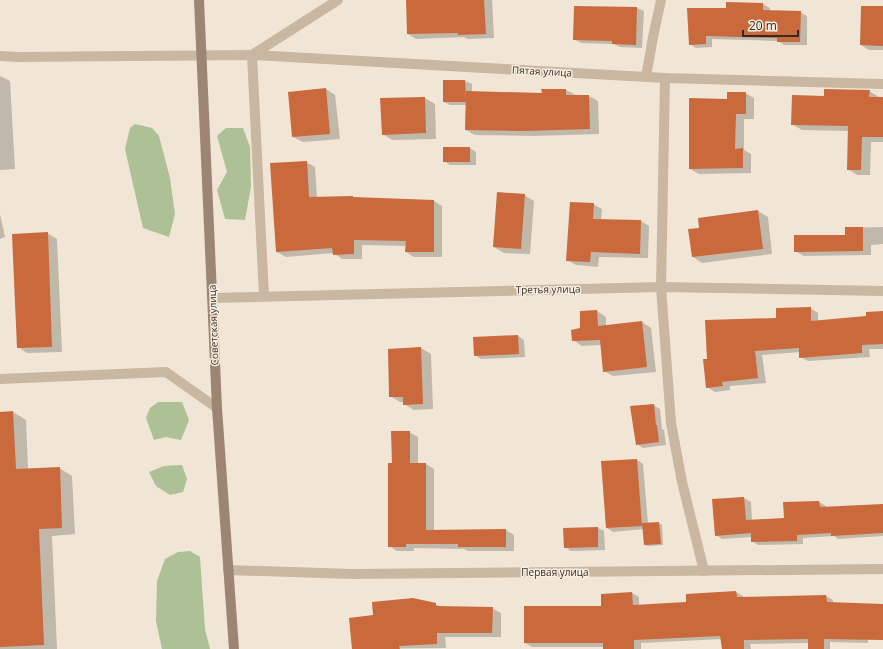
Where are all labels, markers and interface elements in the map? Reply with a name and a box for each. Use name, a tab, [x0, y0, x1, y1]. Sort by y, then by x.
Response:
scale bar	[743, 12, 798, 38]
text: 20 m	[749, 17, 777, 34]
street label: Пятая улица	[512, 62, 572, 80]
street label: Третья улица	[515, 281, 581, 297]
street label: Советская улица	[205, 284, 221, 366]
street label: Первая улица	[521, 565, 589, 579]

